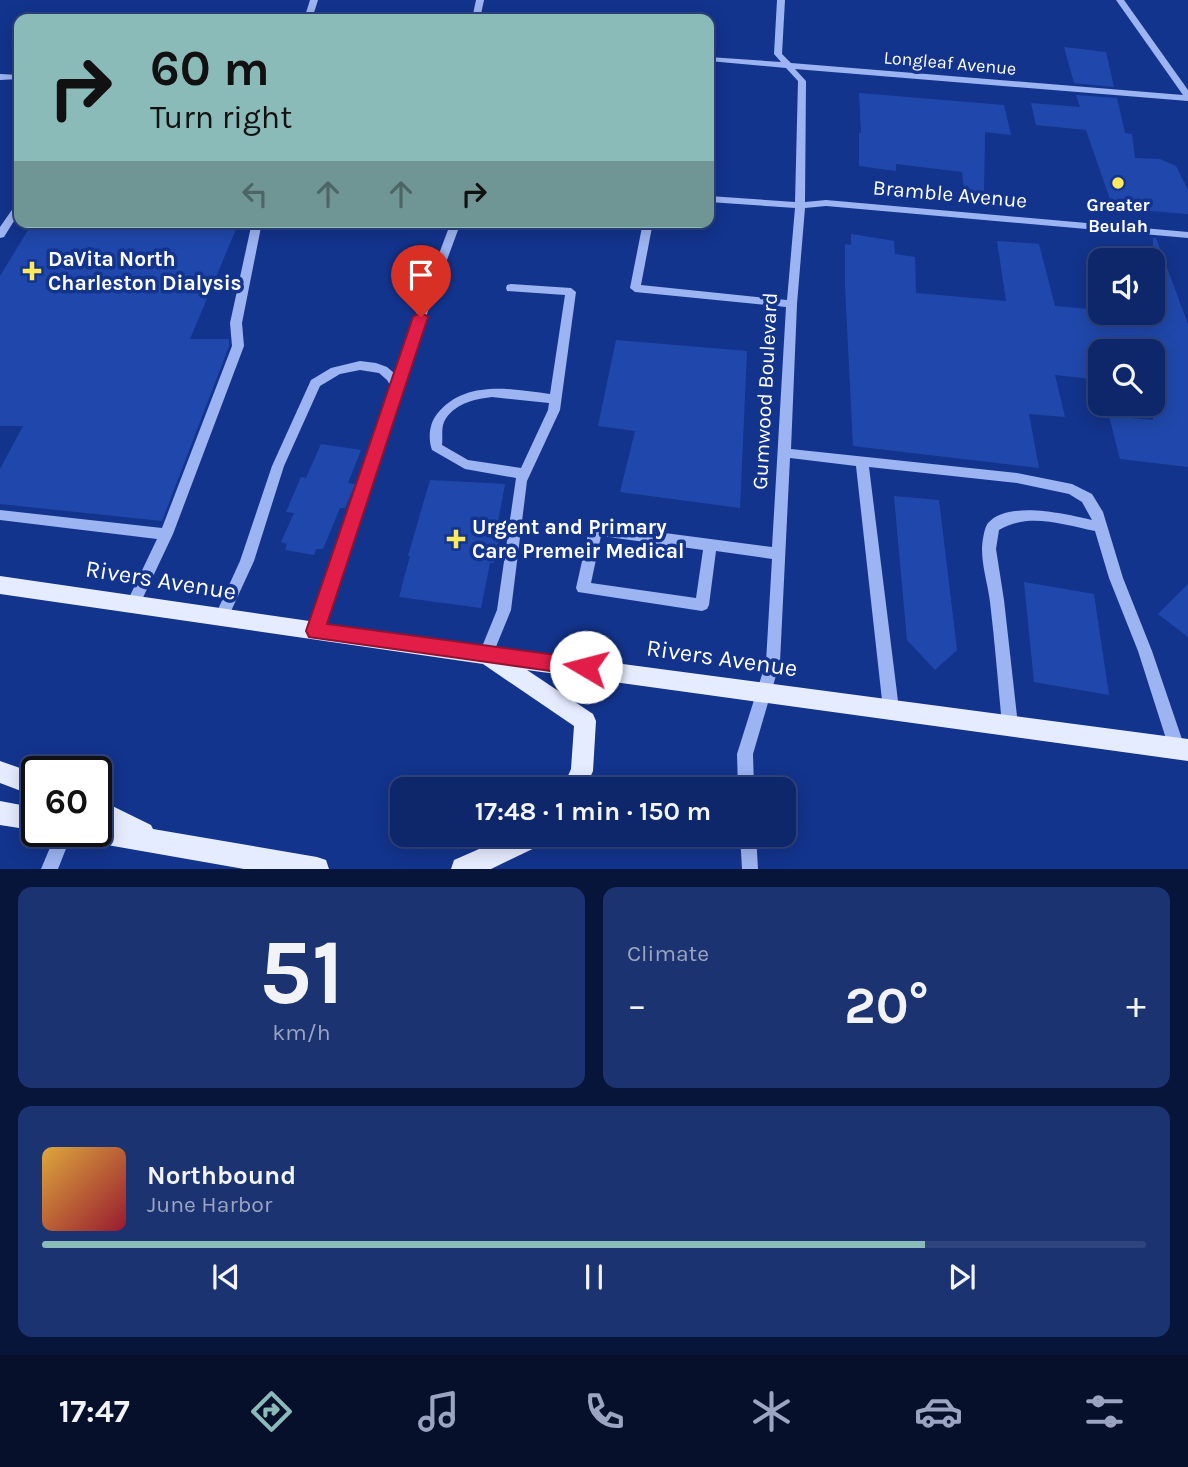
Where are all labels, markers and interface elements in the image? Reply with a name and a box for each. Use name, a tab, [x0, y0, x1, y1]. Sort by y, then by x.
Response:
text: 60 m	[150, 40, 270, 97]
icon: right	[35, 42, 126, 133]
street label: Longleaf Avenue	[883, 46, 1017, 80]
text: Turn right	[150, 99, 292, 136]
icon: left	[236, 175, 274, 213]
icon: ahead	[309, 175, 347, 213]
icon: ahead	[382, 175, 420, 213]
icon: right	[455, 175, 493, 213]
street label: Bramble Avenue	[872, 175, 1028, 213]
marker: Greater Beulah	[1110, 175, 1126, 191]
place label: Greater Beulah	[1086, 194, 1150, 237]
pin	[391, 245, 451, 317]
place label: DaVita North Charleston Dialysis	[48, 247, 242, 295]
map controls	[1088, 248, 1165, 416]
button: sound	[1088, 248, 1165, 325]
icon: arrive	[402, 256, 440, 294]
marker: DaVita North Charleston Dialysis	[22, 261, 42, 281]
street label: Gumwood Boulevard	[748, 292, 782, 490]
button: search	[1088, 339, 1165, 416]
place label: Urgent and Primary Care Premeir Medical	[472, 515, 684, 563]
marker: Urgent and Primary Care Premeir Medical	[446, 529, 466, 549]
street label: Rivers Avenue	[84, 554, 238, 606]
position arrow	[549, 630, 623, 704]
street label: Rivers Avenue	[645, 634, 799, 682]
speed limit sign: 60	[21, 756, 112, 847]
text: 17:48 · 1 min · 150 m	[475, 796, 711, 827]
text: 51	[259, 920, 344, 1026]
text: Climate	[627, 940, 709, 967]
text: 20°	[844, 975, 929, 1036]
text: −	[627, 983, 647, 1028]
text: +	[1126, 983, 1146, 1028]
text: km/h	[272, 1019, 331, 1046]
text: Northbound	[147, 1160, 296, 1191]
text: June Harbor	[147, 1191, 272, 1218]
icon: previous	[207, 1258, 245, 1296]
icon: pause	[575, 1258, 613, 1296]
icon: next	[943, 1258, 981, 1296]
icon: directions	[247, 1387, 296, 1436]
icon: music	[414, 1387, 463, 1436]
icon: phone	[580, 1387, 629, 1436]
icon: climate	[747, 1387, 796, 1436]
icon: car	[914, 1387, 963, 1436]
icon: filters	[1080, 1387, 1129, 1436]
text: 17:47	[59, 1393, 130, 1430]

